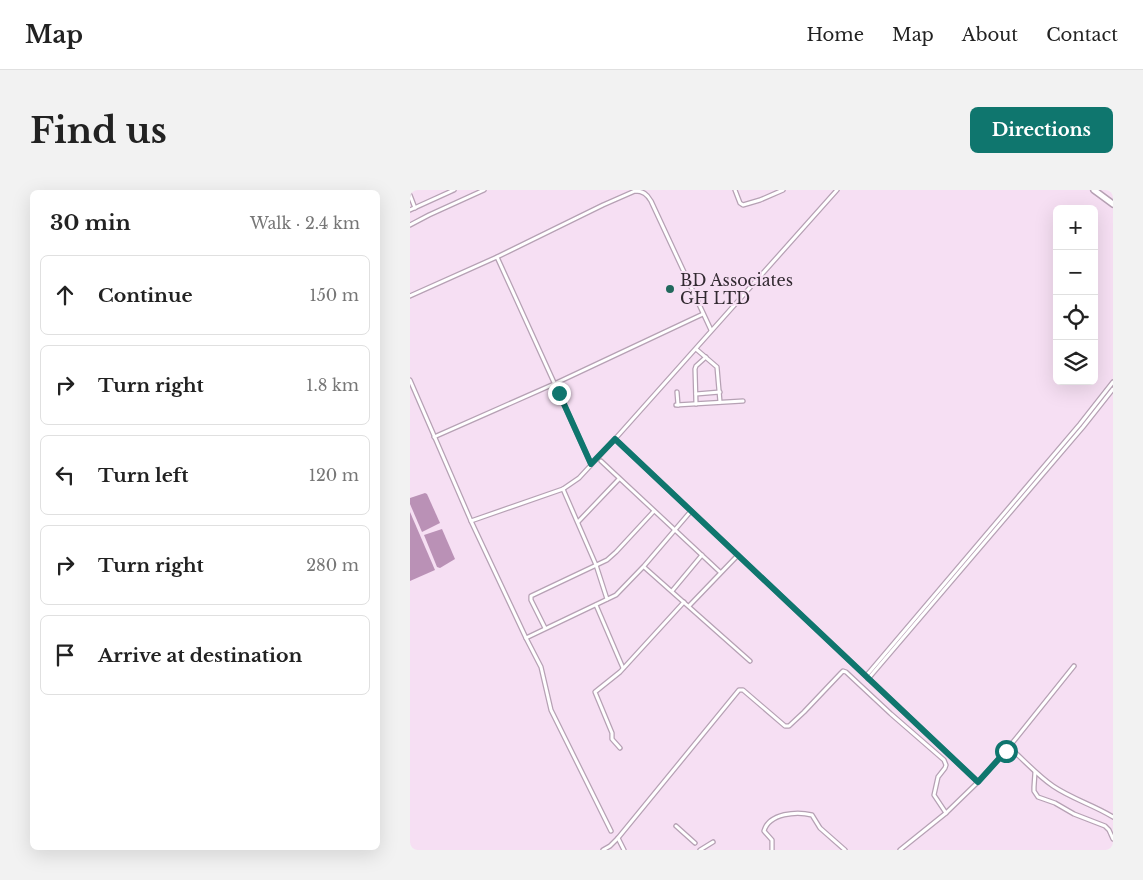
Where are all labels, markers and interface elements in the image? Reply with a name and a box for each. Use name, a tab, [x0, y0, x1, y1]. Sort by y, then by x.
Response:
text: Map	[25, 20, 83, 49]
text: Home	[806, 24, 864, 46]
text: Map	[892, 24, 934, 46]
text: About	[962, 24, 1018, 46]
text: Contact	[1046, 24, 1118, 46]
button: Directions	[970, 107, 1113, 153]
text: Find us	[30, 109, 167, 152]
map controls	[1053, 205, 1098, 385]
button: +	[1053, 205, 1098, 250]
text: 30 min	[50, 210, 131, 236]
text: Walk · 2.4 km	[250, 213, 360, 233]
button: −	[1053, 250, 1098, 295]
place label: BD Associates GH LTD	[680, 270, 793, 308]
icon: ahead	[51, 281, 79, 309]
marker: BD Associates GH LTD	[664, 283, 676, 295]
text: Continue	[98, 284, 193, 307]
text: 150 m	[310, 285, 359, 305]
button: locate	[1053, 295, 1098, 340]
button: layers	[1053, 340, 1098, 385]
icon: right	[51, 371, 79, 399]
text: Turn right	[98, 374, 204, 397]
text: 1.8 km	[306, 375, 359, 395]
route end	[548, 382, 571, 405]
icon: left	[51, 461, 79, 489]
text: Turn left	[98, 464, 189, 487]
text: 120 m	[309, 465, 359, 485]
icon: right	[51, 551, 79, 579]
text: Turn right	[98, 554, 204, 577]
text: 280 m	[306, 555, 359, 575]
icon: arrive	[51, 641, 79, 669]
text: Arrive at destination	[98, 644, 302, 667]
route start	[995, 740, 1018, 763]

